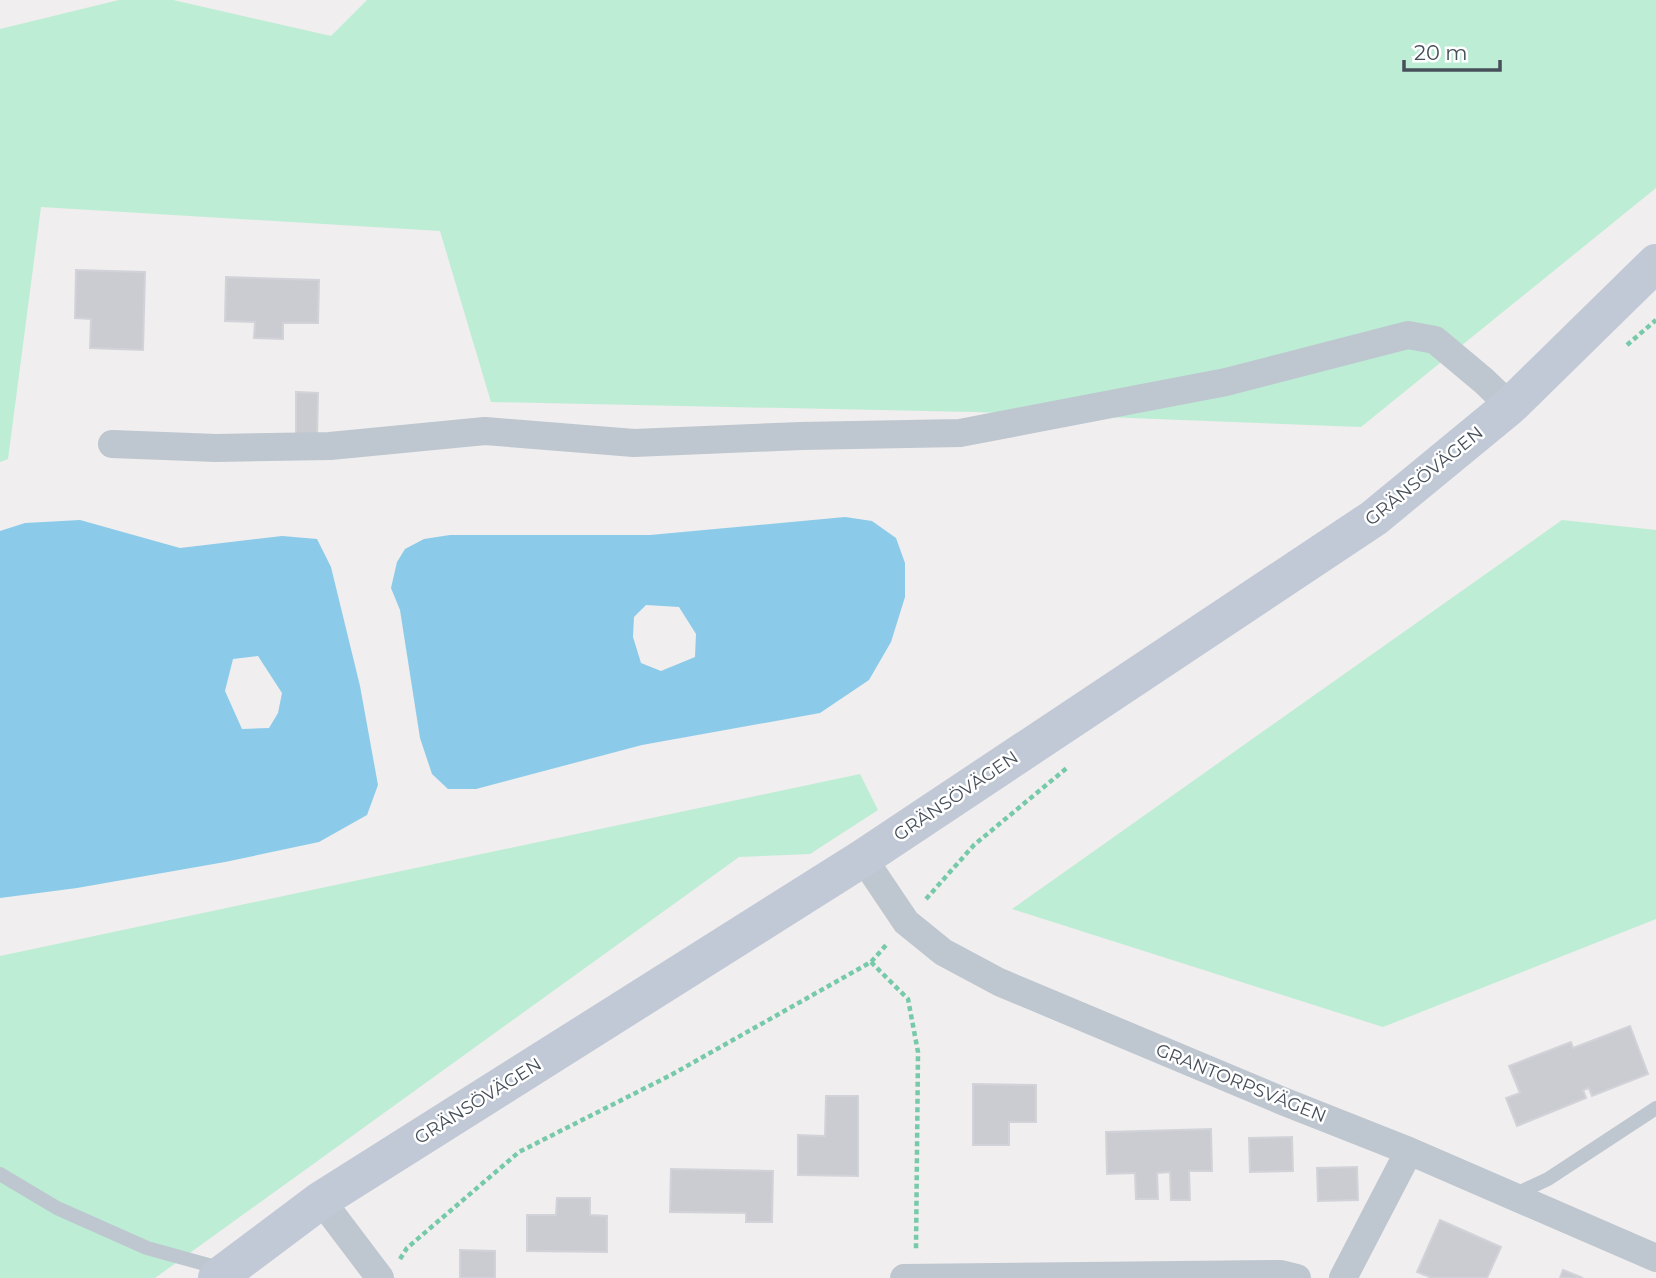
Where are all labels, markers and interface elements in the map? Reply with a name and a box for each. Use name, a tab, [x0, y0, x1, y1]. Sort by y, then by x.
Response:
scale bar	[1404, 28, 1500, 72]
text: 20 m	[1414, 40, 1468, 65]
street label: GRÄNSÖVÄGEN	[1361, 422, 1487, 530]
street label: GRÄNSÖVÄGEN	[890, 746, 1022, 846]
street label: GRANTORPSVÄGEN	[1153, 1039, 1329, 1127]
street label: GRÄNSÖVÄGEN	[410, 1053, 546, 1149]

